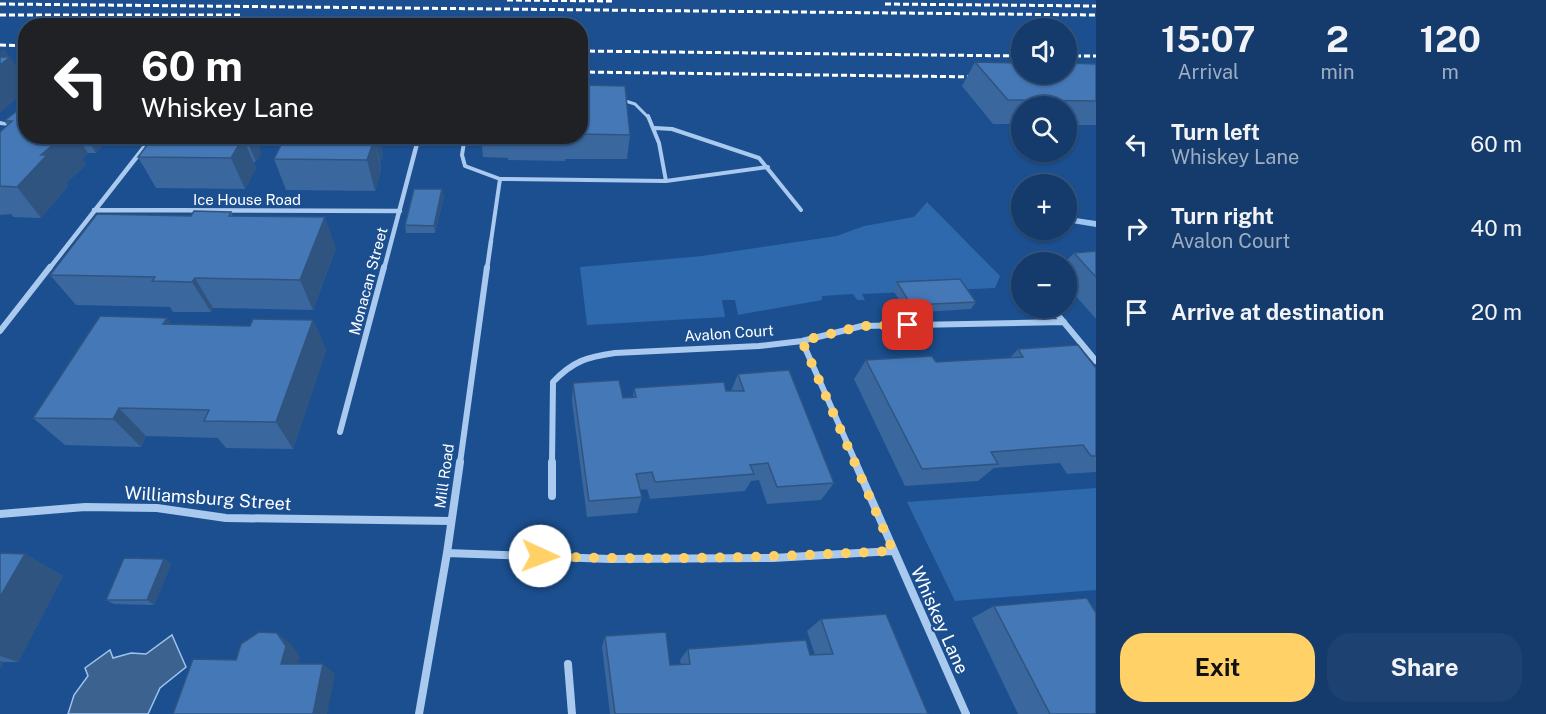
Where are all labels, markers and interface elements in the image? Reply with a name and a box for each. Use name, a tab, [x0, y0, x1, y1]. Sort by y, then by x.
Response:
map controls	[1011, 18, 1077, 318]
button: sound	[1011, 18, 1077, 84]
text: 15:07	[1161, 18, 1256, 60]
text: 2	[1326, 18, 1349, 60]
text: 120	[1419, 18, 1481, 60]
text: 60 m	[141, 41, 243, 90]
icon: left	[42, 42, 120, 120]
text: Arrival	[1177, 60, 1239, 84]
text: min	[1321, 60, 1354, 84]
text: m	[1442, 60, 1459, 84]
text: Whiskey Lane	[141, 91, 314, 123]
button: search	[1011, 96, 1077, 162]
text: Turn left	[1171, 119, 1260, 145]
icon: left	[1120, 128, 1153, 161]
text: 60 m	[1471, 131, 1522, 157]
text: Whiskey Lane	[1171, 145, 1299, 169]
button: +	[1011, 174, 1077, 240]
street label: Ice House Road	[193, 191, 301, 208]
text: Turn right	[1171, 203, 1274, 229]
icon: right	[1120, 212, 1153, 245]
text: 40 m	[1470, 215, 1522, 241]
street label: Monacan Street	[345, 225, 391, 337]
text: Avalon Court	[1171, 229, 1290, 253]
button: −	[1011, 252, 1077, 318]
icon: arrive	[1120, 296, 1153, 329]
pin	[882, 299, 933, 350]
text: Arrive at destination	[1171, 299, 1384, 325]
text: 20 m	[1471, 299, 1522, 325]
icon: arrive	[891, 308, 924, 341]
street label: Avalon Court	[684, 321, 774, 345]
street label: Mill Road	[431, 443, 457, 509]
street label: Williamsburg Street	[124, 482, 292, 514]
position arrow	[508, 524, 572, 588]
street label: Whiskey Lane	[907, 563, 973, 677]
button: Exit	[1120, 633, 1315, 702]
button: Share	[1327, 633, 1522, 702]

